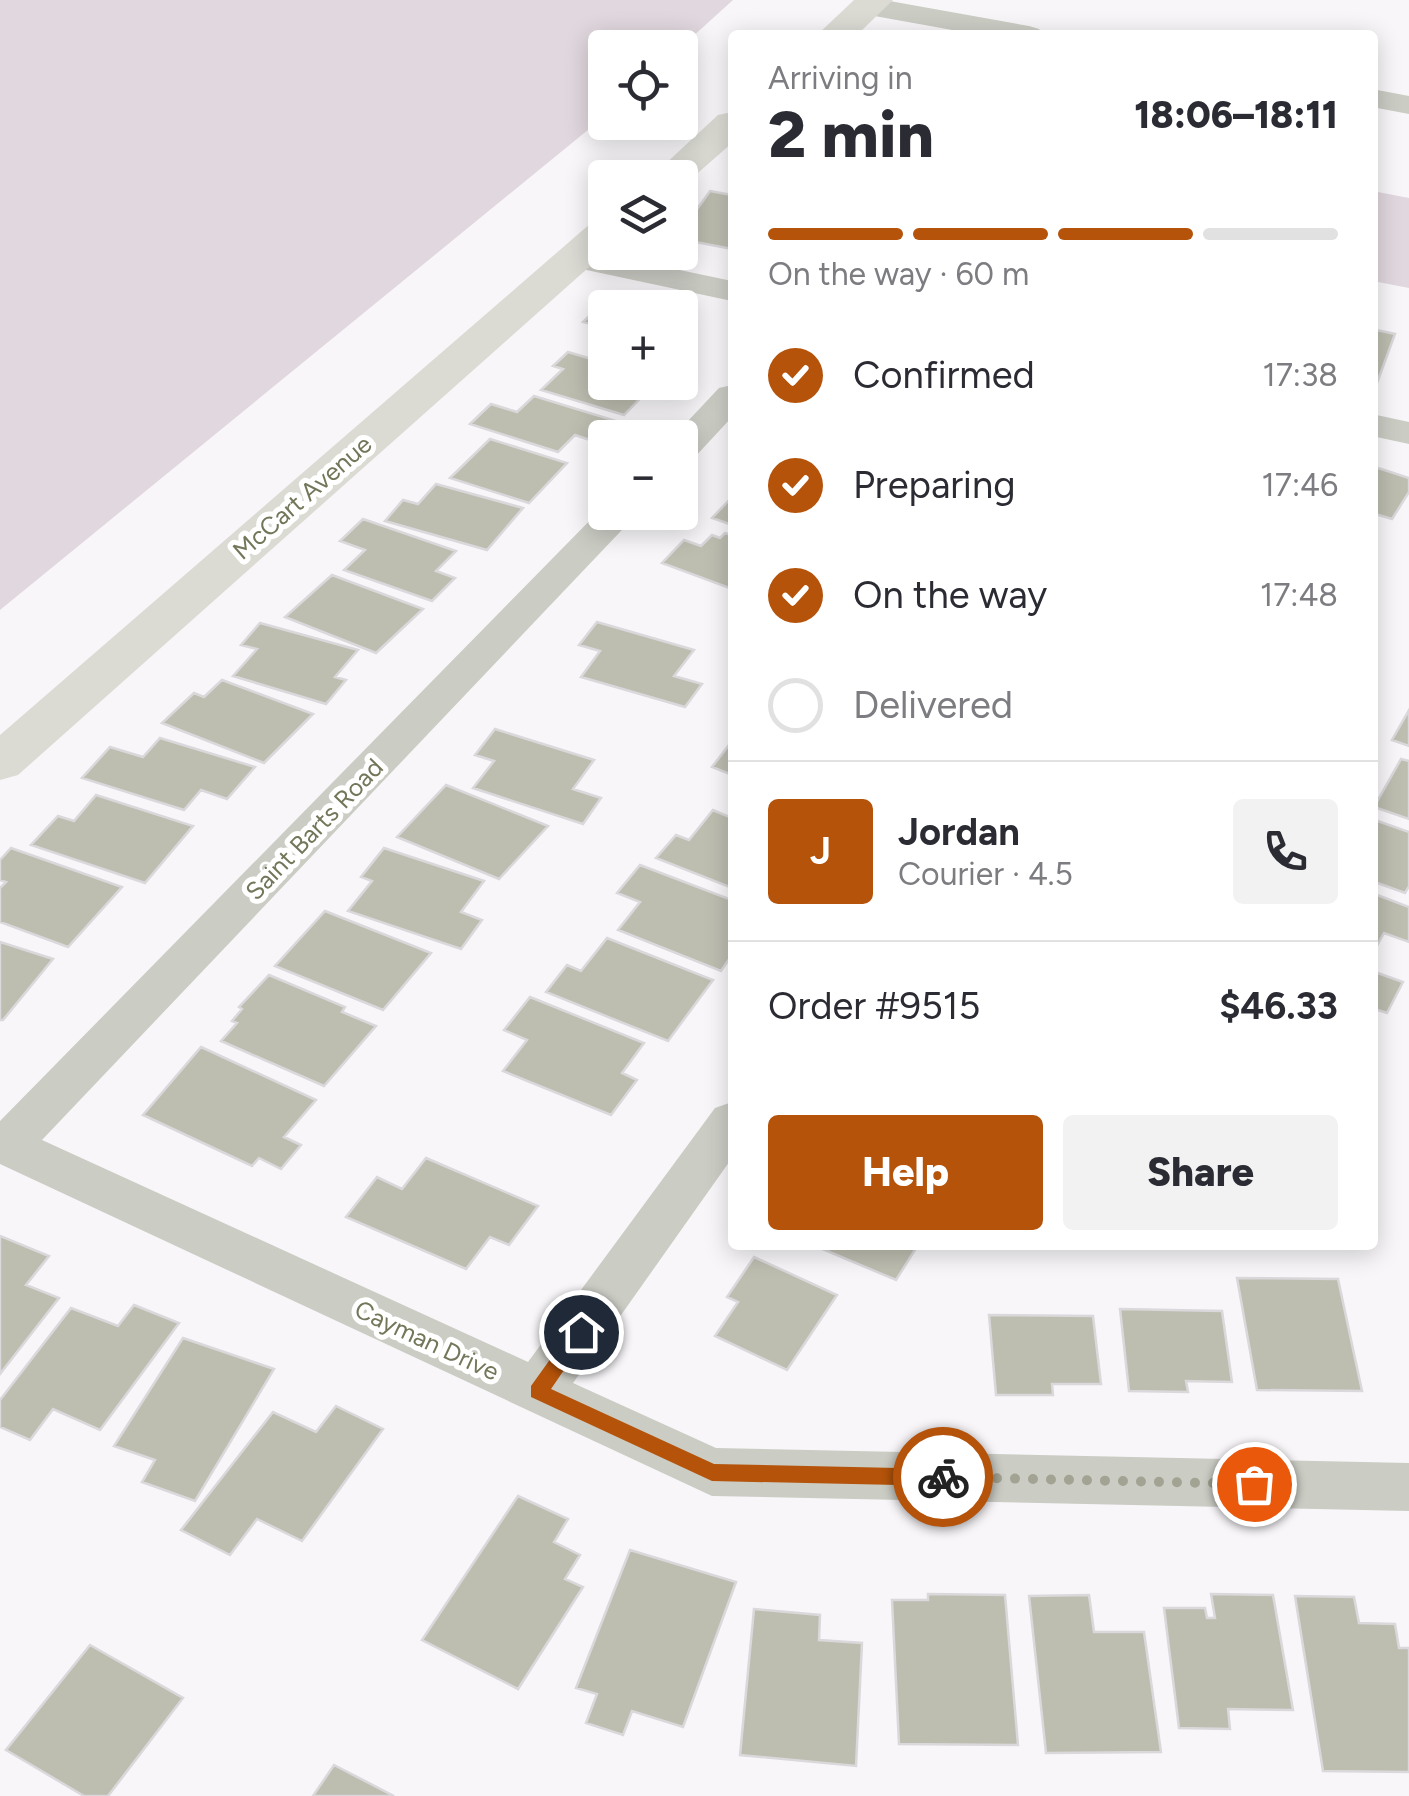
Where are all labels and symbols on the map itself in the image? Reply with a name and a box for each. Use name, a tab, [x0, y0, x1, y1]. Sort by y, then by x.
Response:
street label: McCart Avenue	[226, 429, 378, 565]
street label: Saint Barts Road	[239, 752, 389, 906]
pin	[539, 1290, 624, 1375]
street label: Cayman Drive	[350, 1294, 504, 1386]
courier	[893, 1427, 993, 1527]
pin	[1212, 1442, 1297, 1527]

